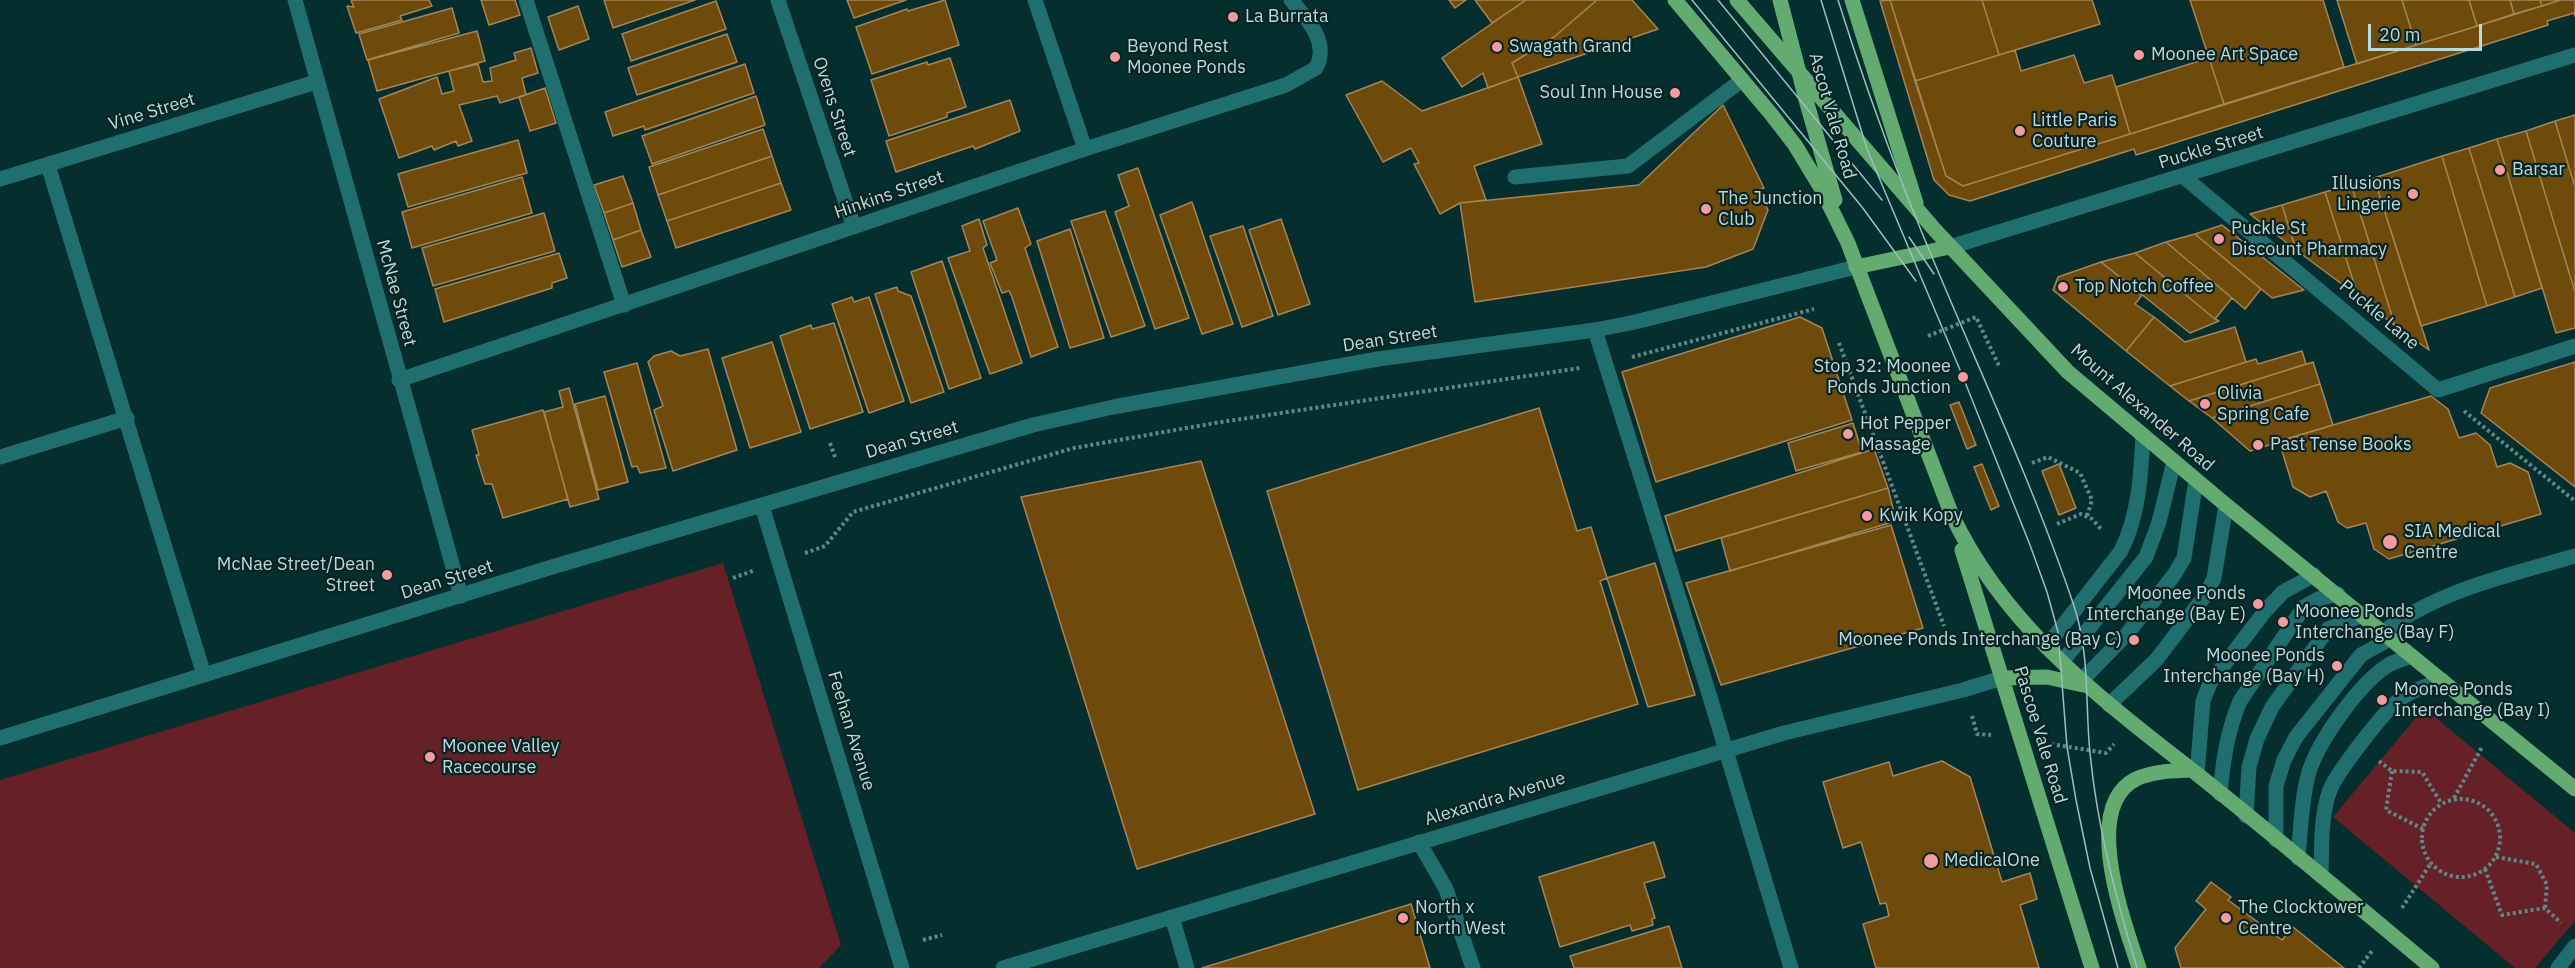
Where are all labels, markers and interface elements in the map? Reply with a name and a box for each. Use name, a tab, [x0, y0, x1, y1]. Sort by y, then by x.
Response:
place label: La Burrata	[1245, 6, 1329, 28]
marker: La Burrata	[1226, 10, 1240, 24]
scale bar	[2371, 12, 2485, 50]
text: 20 m	[2379, 23, 2421, 46]
place label: Beyond Rest Moonee Ponds	[1127, 36, 1246, 78]
place label: Swagath Grand	[1509, 36, 1632, 58]
marker: Swagath Grand	[1490, 40, 1504, 54]
place label: Moonee Art Space	[2151, 44, 2298, 66]
marker: Moonee Art Space	[2132, 48, 2146, 62]
marker: Beyond Rest Moonee Ponds	[1108, 50, 1122, 64]
street label: Ascot Vale Road	[1804, 50, 1860, 182]
street label: Ovens Street	[808, 54, 860, 160]
place label: Soul Inn House	[1540, 82, 1663, 104]
marker: Soul Inn House	[1668, 86, 1682, 100]
street label: Vine Street	[106, 89, 198, 135]
place label: Little Paris Couture	[2032, 110, 2117, 152]
street label: Puckle Street	[2156, 122, 2266, 174]
marker: Little Paris Couture	[2013, 124, 2027, 138]
place label: Barsar	[2512, 159, 2565, 181]
marker: Barsar	[2493, 163, 2507, 177]
street label: Hinkins Street	[832, 166, 946, 224]
place label: Illusions Lingerie	[2332, 173, 2401, 216]
marker: Illusions Lingerie	[2406, 187, 2420, 201]
place label: The Junction Club	[1718, 188, 1822, 230]
marker: The Junction Club	[1699, 202, 1713, 216]
place label: Puckle St Discount Pharmacy	[2231, 218, 2387, 260]
marker: Puckle St Discount Pharmacy	[2212, 232, 2226, 246]
street label: McNae Street	[371, 237, 421, 349]
street label: Puckle Lane	[2335, 275, 2423, 355]
place label: Top Notch Coffee	[2075, 276, 2214, 298]
marker: Top Notch Coffee	[2056, 280, 2070, 294]
street label: Dean Street	[1341, 321, 1439, 357]
street label: Mount Alexander Road	[2066, 340, 2218, 476]
place label: Stop 32: Moonee Ponds Junction	[1814, 356, 1951, 398]
marker: Stop 32: Moonee Ponds Junction	[1956, 370, 1970, 384]
place label: Olivia Spring Cafe	[2217, 383, 2309, 426]
marker: Olivia Spring Cafe	[2198, 397, 2212, 411]
place label: Hot Pepper Massage	[1860, 413, 1951, 456]
street label: Dean Street	[863, 416, 961, 464]
marker: Hot Pepper Massage	[1841, 427, 1855, 441]
place label: Past Tense Books	[2270, 434, 2412, 456]
marker: Past Tense Books	[2251, 438, 2265, 452]
place label: Kwik Kopy	[1879, 505, 1963, 527]
marker: Kwik Kopy	[1860, 509, 1874, 523]
place label: SIA Medical Centre	[2404, 521, 2500, 564]
marker: SIA Medical Centre	[2381, 533, 2399, 551]
place label: McNae Street/Dean Street	[217, 554, 375, 596]
street label: Dean Street	[398, 556, 496, 604]
marker: McNae Street/Dean Street	[380, 568, 394, 582]
place label: Moonee Ponds Interchange (Bay E)	[2086, 583, 2246, 626]
marker: Moonee Ponds Interchange (Bay E)	[2251, 597, 2265, 611]
place label: Moonee Ponds Interchange (Bay F)	[2295, 601, 2455, 644]
marker: Moonee Ponds Interchange (Bay F)	[2276, 615, 2290, 629]
place label: Moonee Ponds Interchange (Bay C)	[1838, 629, 2122, 651]
marker: Moonee Ponds Interchange (Bay C)	[2127, 633, 2141, 647]
place label: Moonee Ponds Interchange (Bay H)	[2163, 645, 2325, 688]
marker: Moonee Ponds Interchange (Bay H)	[2330, 659, 2344, 673]
street label: Pascoe Vale Road	[2009, 664, 2071, 806]
street label: Feehan Avenue	[823, 669, 879, 793]
place label: Moonee Ponds Interchange (Bay I)	[2394, 679, 2550, 722]
marker: Moonee Ponds Interchange (Bay I)	[2375, 693, 2389, 707]
place label: Moonee Valley Racecourse	[442, 736, 560, 778]
marker: Moonee Valley Racecourse	[423, 750, 437, 764]
street label: Alexandra Avenue	[1422, 767, 1568, 831]
place label: MedicalOne	[1944, 850, 2040, 872]
marker: MedicalOne	[1922, 852, 1940, 870]
place label: North x North West	[1415, 897, 1506, 940]
place label: The Clocktower Centre	[2238, 897, 2364, 940]
marker: North x North West	[1396, 911, 1410, 925]
marker: The Clocktower Centre	[2219, 911, 2233, 925]

